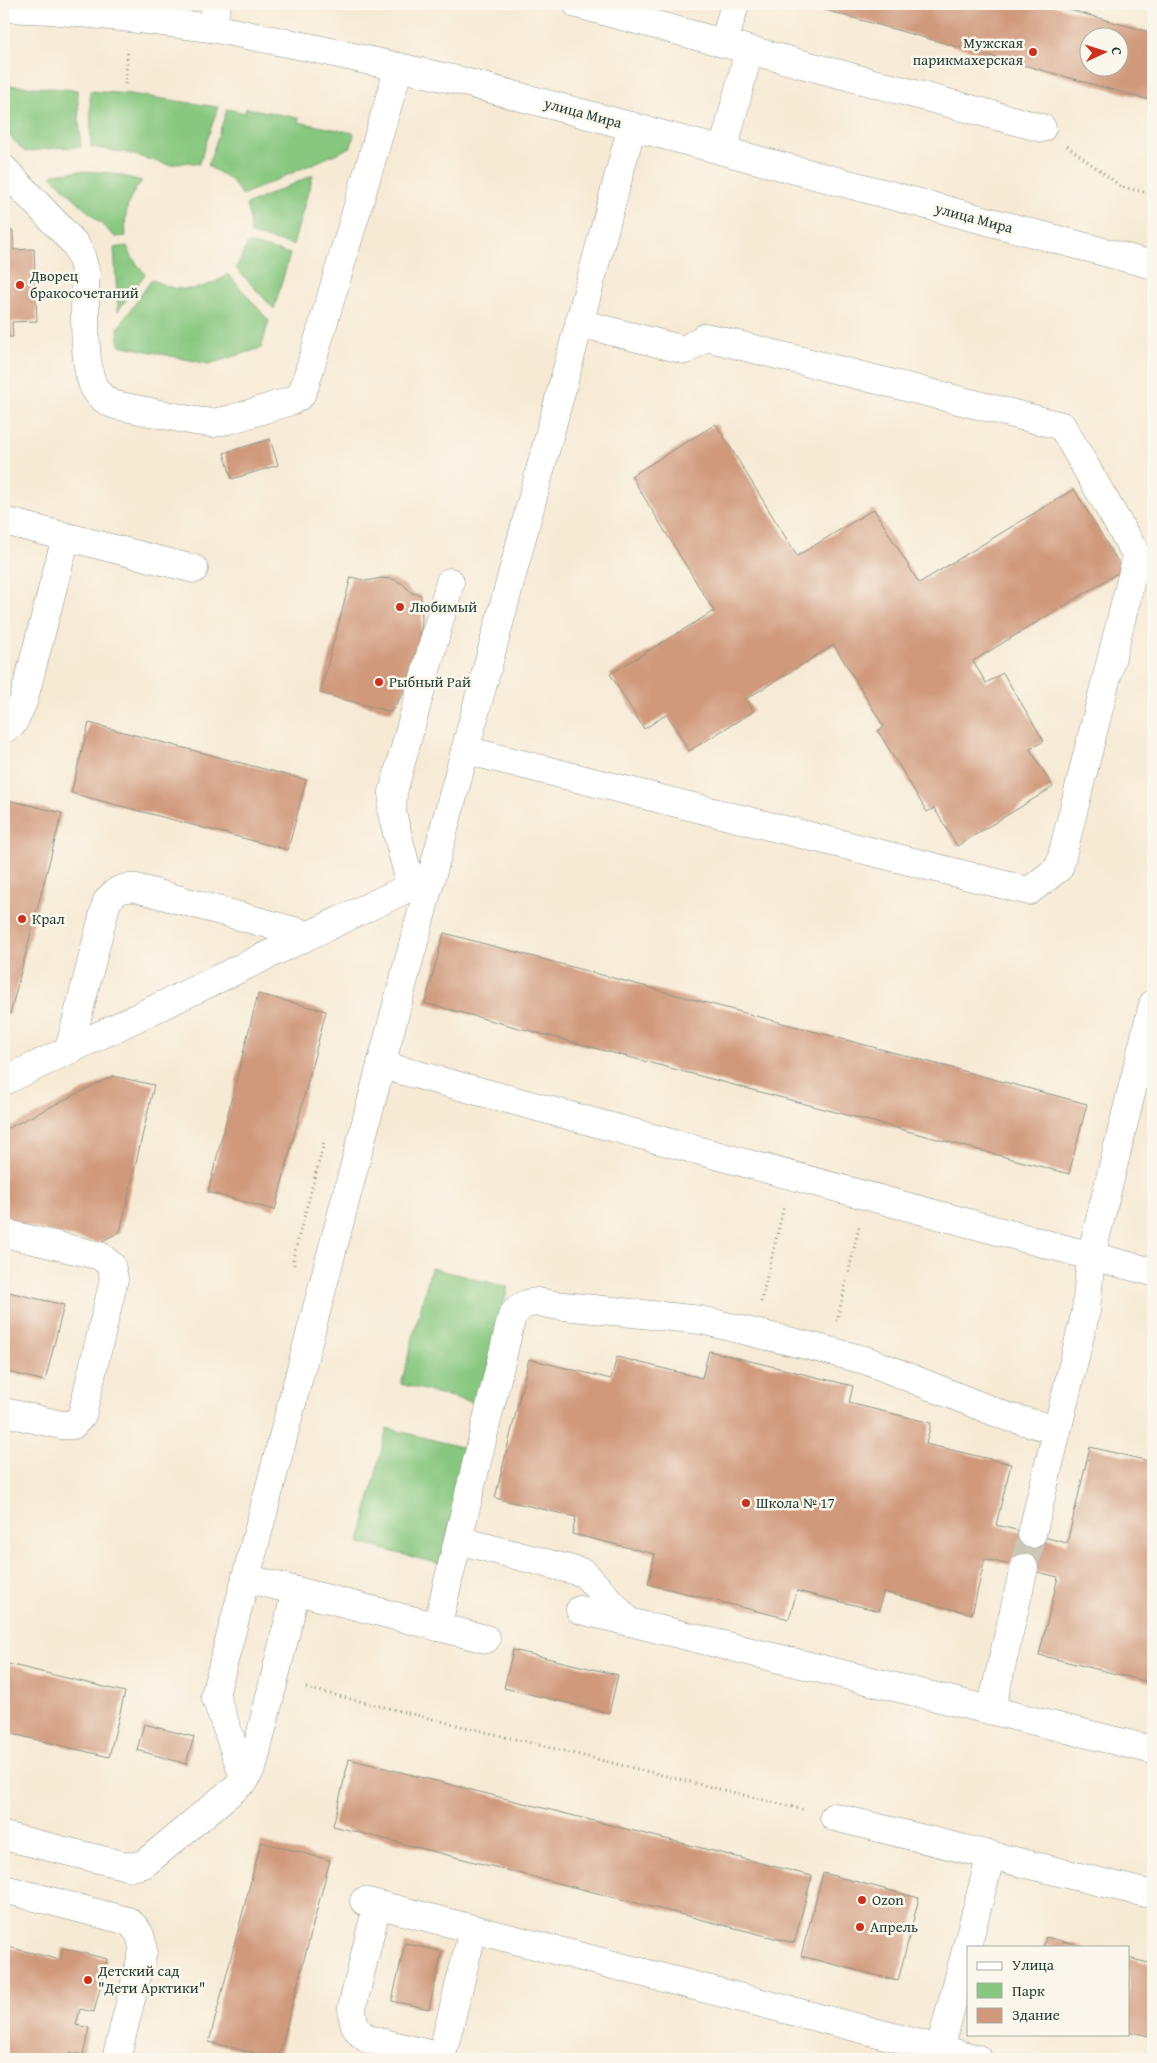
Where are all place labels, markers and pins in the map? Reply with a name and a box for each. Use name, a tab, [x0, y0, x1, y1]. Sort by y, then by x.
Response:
place label: Мужская парикмахерская	[913, 32, 1023, 70]
marker: Мужская парикмахерская	[1027, 46, 1039, 58]
place label: Дворец бракосочетаний	[29, 265, 139, 303]
marker: Дворец бракосочетаний	[14, 279, 26, 291]
place label: Любимый	[410, 596, 477, 617]
marker: Любимый	[394, 601, 406, 613]
place label: Рыбный Рай	[389, 671, 471, 692]
marker: Рыбный Рай	[373, 676, 385, 688]
place label: Крал	[32, 908, 65, 929]
marker: Крал	[16, 913, 28, 925]
place label: Школа № 17	[756, 1492, 835, 1513]
marker: Школа № 17	[740, 1497, 752, 1509]
place label: Ozon	[872, 1889, 904, 1910]
marker: Ozon	[856, 1894, 868, 1906]
place label: Апрель	[870, 1916, 918, 1937]
marker: Апрель	[854, 1921, 866, 1933]
place label: Детский сад "Дети Арктики"	[97, 1960, 205, 1998]
marker: Детский сад "Дети Арктики"	[82, 1974, 94, 1986]

